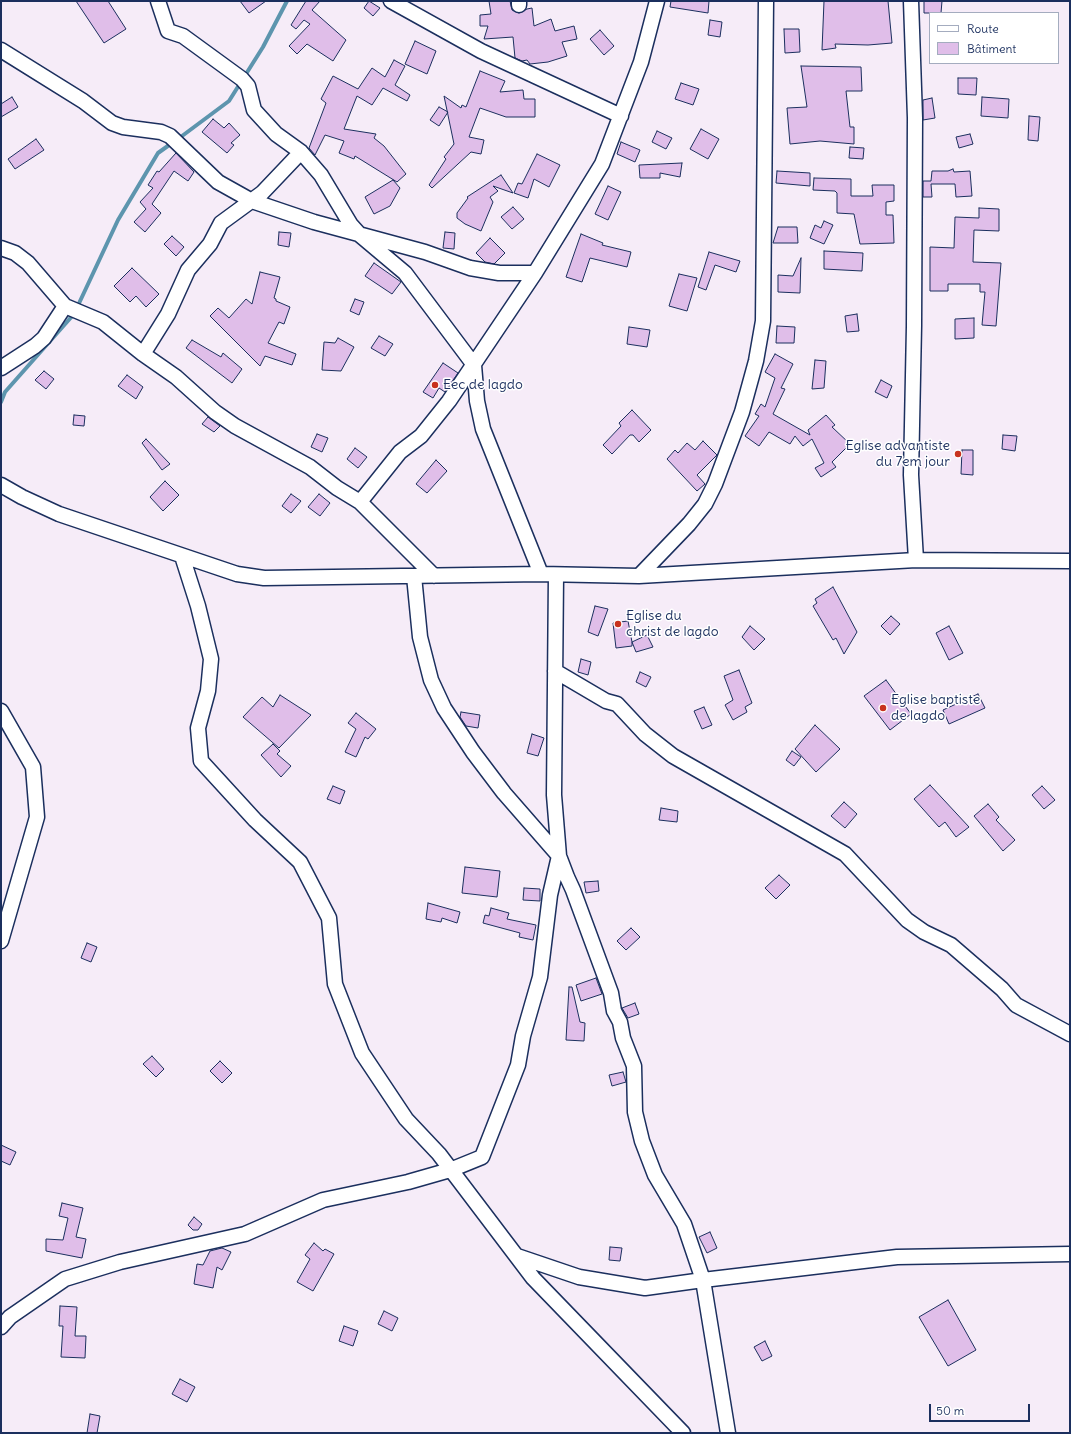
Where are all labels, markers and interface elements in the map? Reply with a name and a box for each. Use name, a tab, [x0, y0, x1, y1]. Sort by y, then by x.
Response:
legend	[929, 12, 1059, 64]
text: Route	[967, 21, 999, 36]
text: Bâtiment	[967, 41, 1016, 56]
place label: Eec de lagdo	[443, 377, 523, 393]
marker: Eec de lagdo	[430, 380, 440, 390]
place label: Eglise advantiste du 7em jour	[845, 438, 950, 470]
marker: Eglise advantiste du 7em jour	[953, 449, 963, 459]
place label: Eglise du christ de lagdo	[626, 608, 718, 640]
marker: Eglise du christ de lagdo	[613, 619, 623, 629]
place label: Eglise baptiste de lagdo	[891, 692, 980, 724]
marker: Eglise baptiste de lagdo	[878, 703, 888, 713]
scale bar	[931, 1396, 1032, 1422]
text: 50 m	[936, 1403, 964, 1418]

